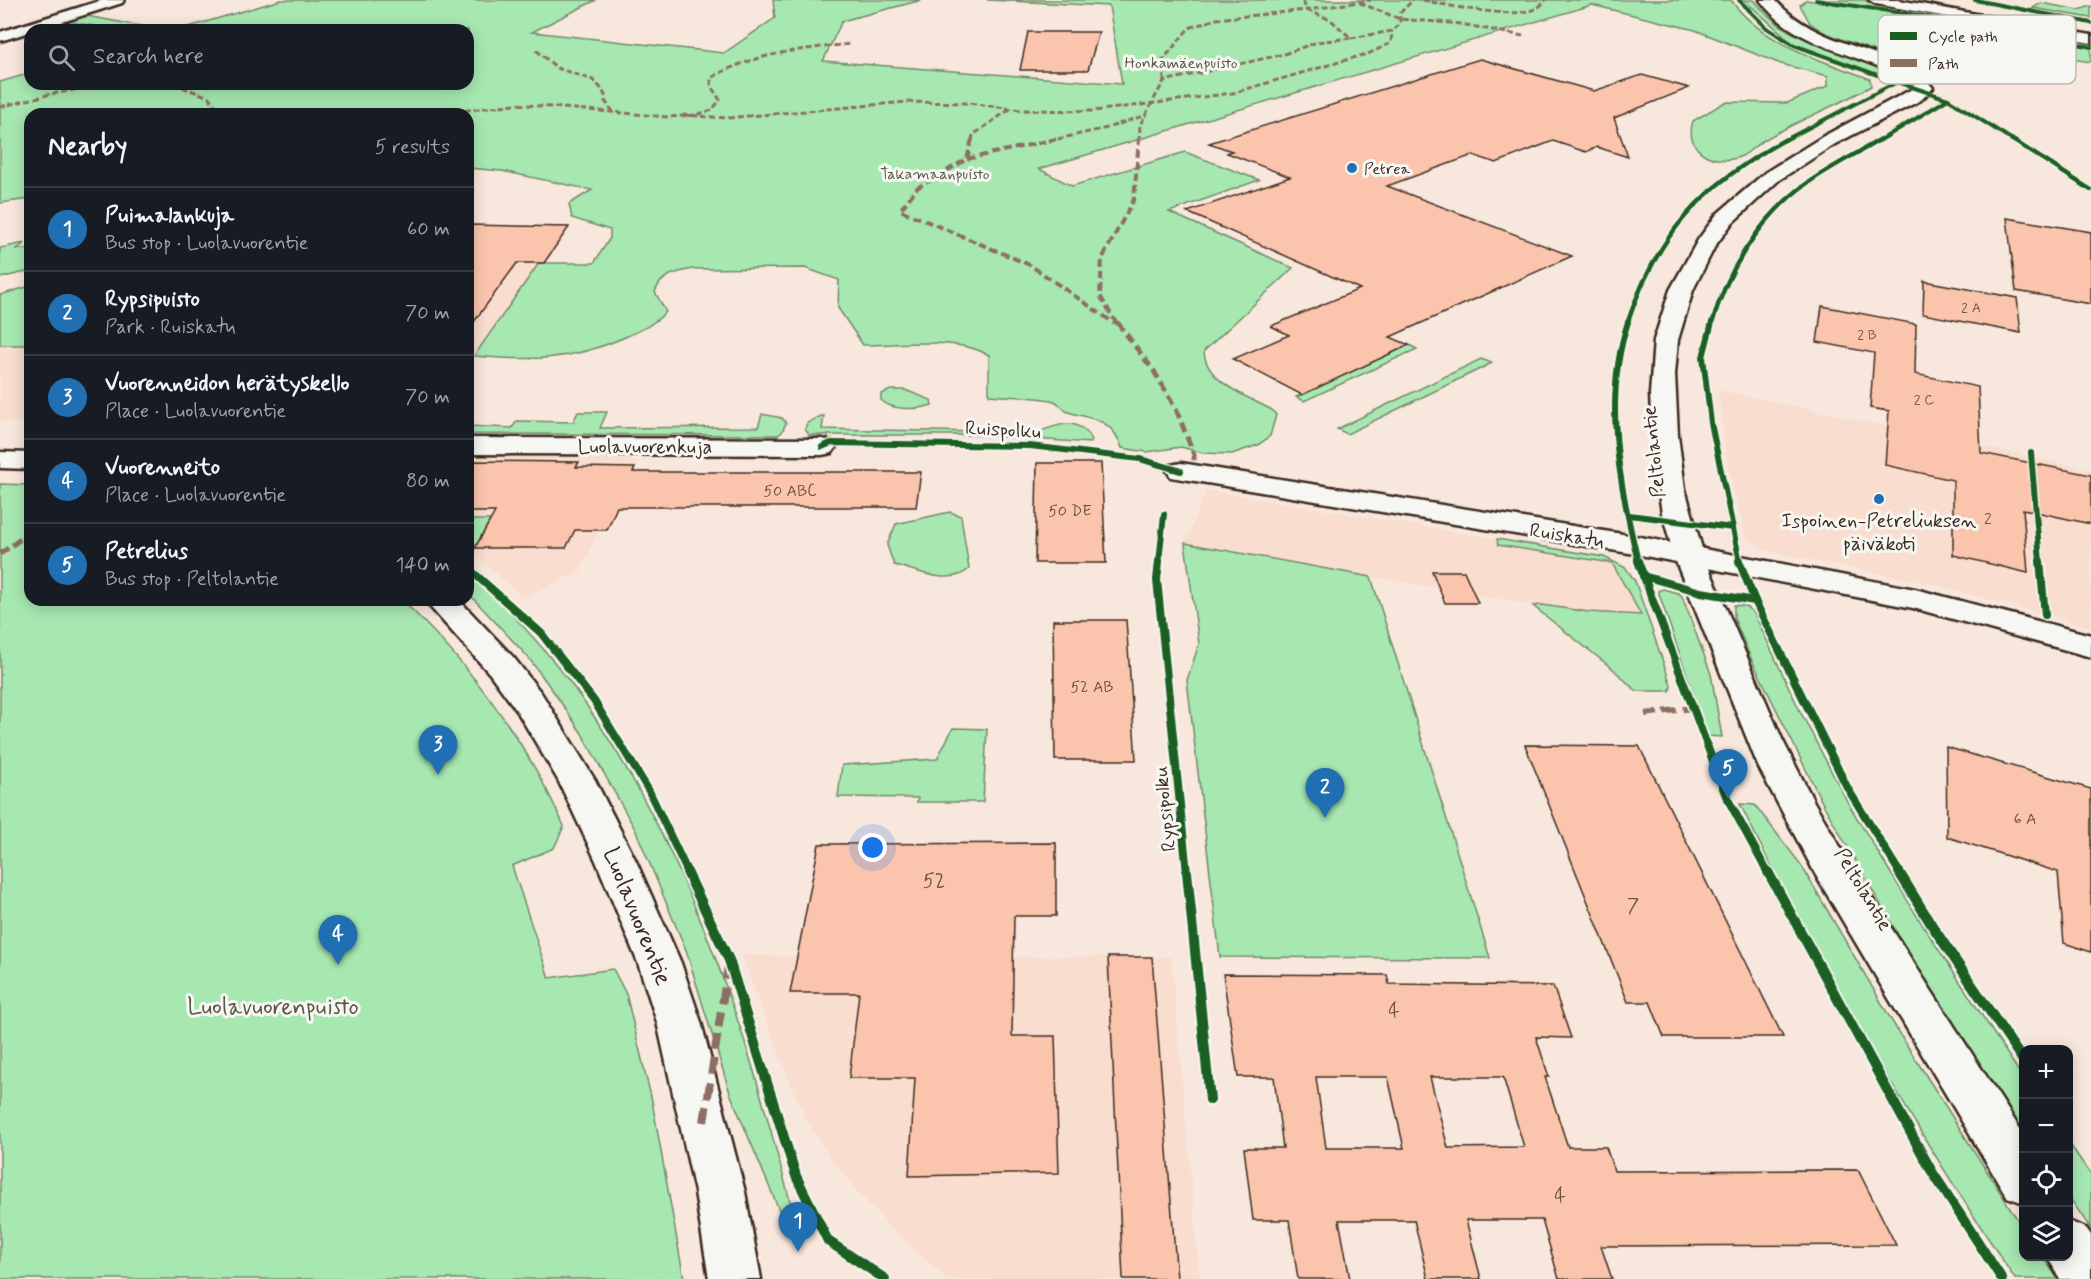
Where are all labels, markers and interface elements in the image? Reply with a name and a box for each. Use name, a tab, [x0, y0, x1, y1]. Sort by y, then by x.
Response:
legend	[1878, 15, 2076, 84]
search box	[24, 24, 474, 90]
text: Cycle path	[1928, 27, 1998, 48]
icon: search	[45, 41, 78, 74]
text: Search here	[93, 43, 204, 71]
park label: Honkamäenpuisto	[1124, 53, 1238, 74]
text: Path	[1928, 54, 1959, 75]
text: Nearby	[48, 130, 127, 164]
text: 5 results	[375, 134, 450, 161]
place label: Petrea	[1364, 159, 1410, 180]
marker: Petrea	[1345, 161, 1359, 175]
park label: Takamaanpuisto	[880, 164, 990, 185]
text: Puimalankuja	[105, 202, 234, 230]
text: 1	[63, 216, 72, 243]
text: 60 m	[407, 216, 450, 243]
text: Bus stop · Luolavuorentie	[105, 230, 308, 257]
text: Rypsipuisto	[105, 286, 200, 314]
house number: 2 A	[1961, 299, 1981, 317]
text: 2	[63, 300, 72, 327]
text: 70 m	[405, 300, 450, 327]
text: Park · Ruiskatu	[105, 314, 235, 341]
house number: 2 B	[1857, 326, 1877, 344]
text: Vuorenneidon herätyskello	[105, 370, 349, 398]
text: 3	[63, 384, 72, 411]
text: 70 m	[405, 384, 450, 411]
house number: 2 C	[1914, 391, 1934, 409]
text: Place · Luolavuorentie	[105, 398, 286, 425]
street label: Peltolantie	[1636, 404, 1673, 499]
street label: Ruispolku	[964, 415, 1041, 446]
street label: Luolavuorenkuja	[578, 434, 712, 461]
text: Vuorenneito	[105, 454, 220, 482]
text: 4	[62, 468, 73, 495]
text: 80 m	[406, 468, 450, 495]
house number: 50 ABC	[763, 481, 817, 502]
text: Place · Luolavuorentie	[105, 482, 286, 509]
marker: Ispoinen-Petreliuksen päiväkoti	[1872, 492, 1886, 506]
house number: 50 DE	[1048, 501, 1092, 522]
place label: Ispoinen-Petreliuksen päiväkoti	[1781, 508, 1977, 558]
house number: 2	[1984, 509, 1992, 530]
street label: Ruiskatu	[1527, 517, 1606, 556]
text: Petrelius	[105, 538, 188, 566]
text: 5	[62, 552, 74, 579]
text: 140 m	[396, 552, 450, 579]
text: Bus stop · Peltolantie	[105, 566, 279, 593]
house number: 52 AB	[1071, 677, 1113, 698]
pin: 3	[418, 726, 458, 775]
pin: 5	[1708, 750, 1748, 799]
street label: Rypsipolku	[1148, 765, 1183, 853]
pin: 2	[1306, 768, 1344, 818]
house number: 6 A	[2014, 809, 2036, 830]
your location	[858, 833, 887, 862]
street label: Luolavuorentie	[595, 843, 678, 990]
street label: Peltolantie	[1827, 843, 1898, 936]
house number: 52	[923, 868, 945, 895]
house number: 7	[1627, 893, 1639, 920]
pin: 4	[318, 916, 358, 965]
park label: Luolavuorenpuisto	[187, 992, 359, 1023]
house number: 4	[1388, 998, 1400, 1025]
map controls	[2019, 1045, 2073, 1261]
button: +	[2019, 1045, 2073, 1099]
button: −	[2019, 1099, 2073, 1153]
button: locate	[2019, 1153, 2073, 1207]
house number: 4	[1554, 1183, 1566, 1210]
pin: 1	[778, 1202, 818, 1252]
button: layers	[2019, 1207, 2073, 1261]

